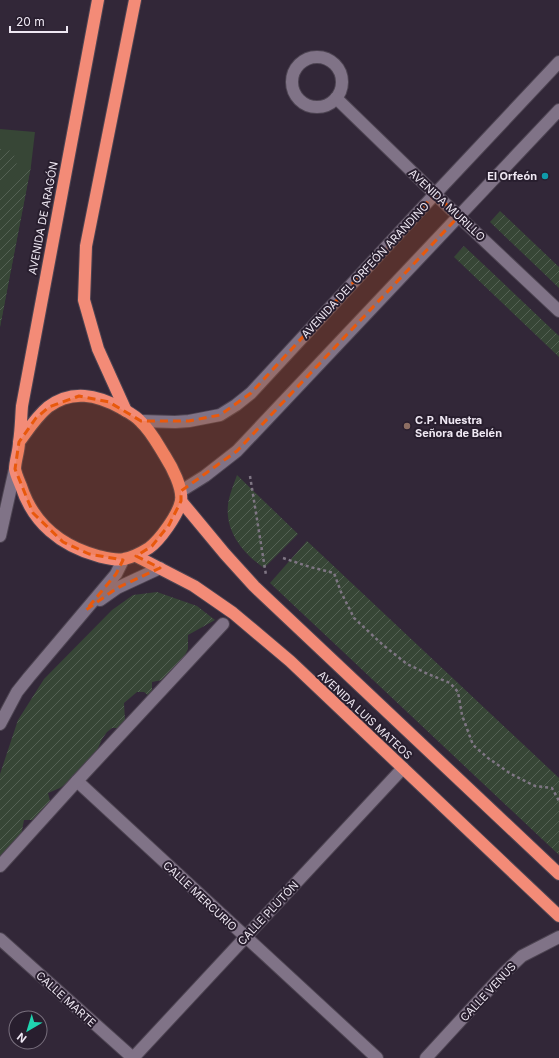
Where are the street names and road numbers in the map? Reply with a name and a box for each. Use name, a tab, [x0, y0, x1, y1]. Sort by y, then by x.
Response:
street label: AVENIDA DE ARAGÓN	[25, 160, 61, 276]
street label: AVENIDA MURILLO	[406, 166, 488, 244]
street label: AVENIDA DEL ORFEÓN ARANDINO	[298, 199, 432, 341]
street label: AVENIDA LUIS MATEOS	[315, 668, 415, 762]
street label: CALLE MERCURIO	[160, 858, 240, 934]
street label: CALLE PLUTÓN	[235, 878, 301, 948]
street label: CALLE VENUS	[457, 960, 519, 1024]
street label: CALLE MARTE	[33, 968, 99, 1030]

